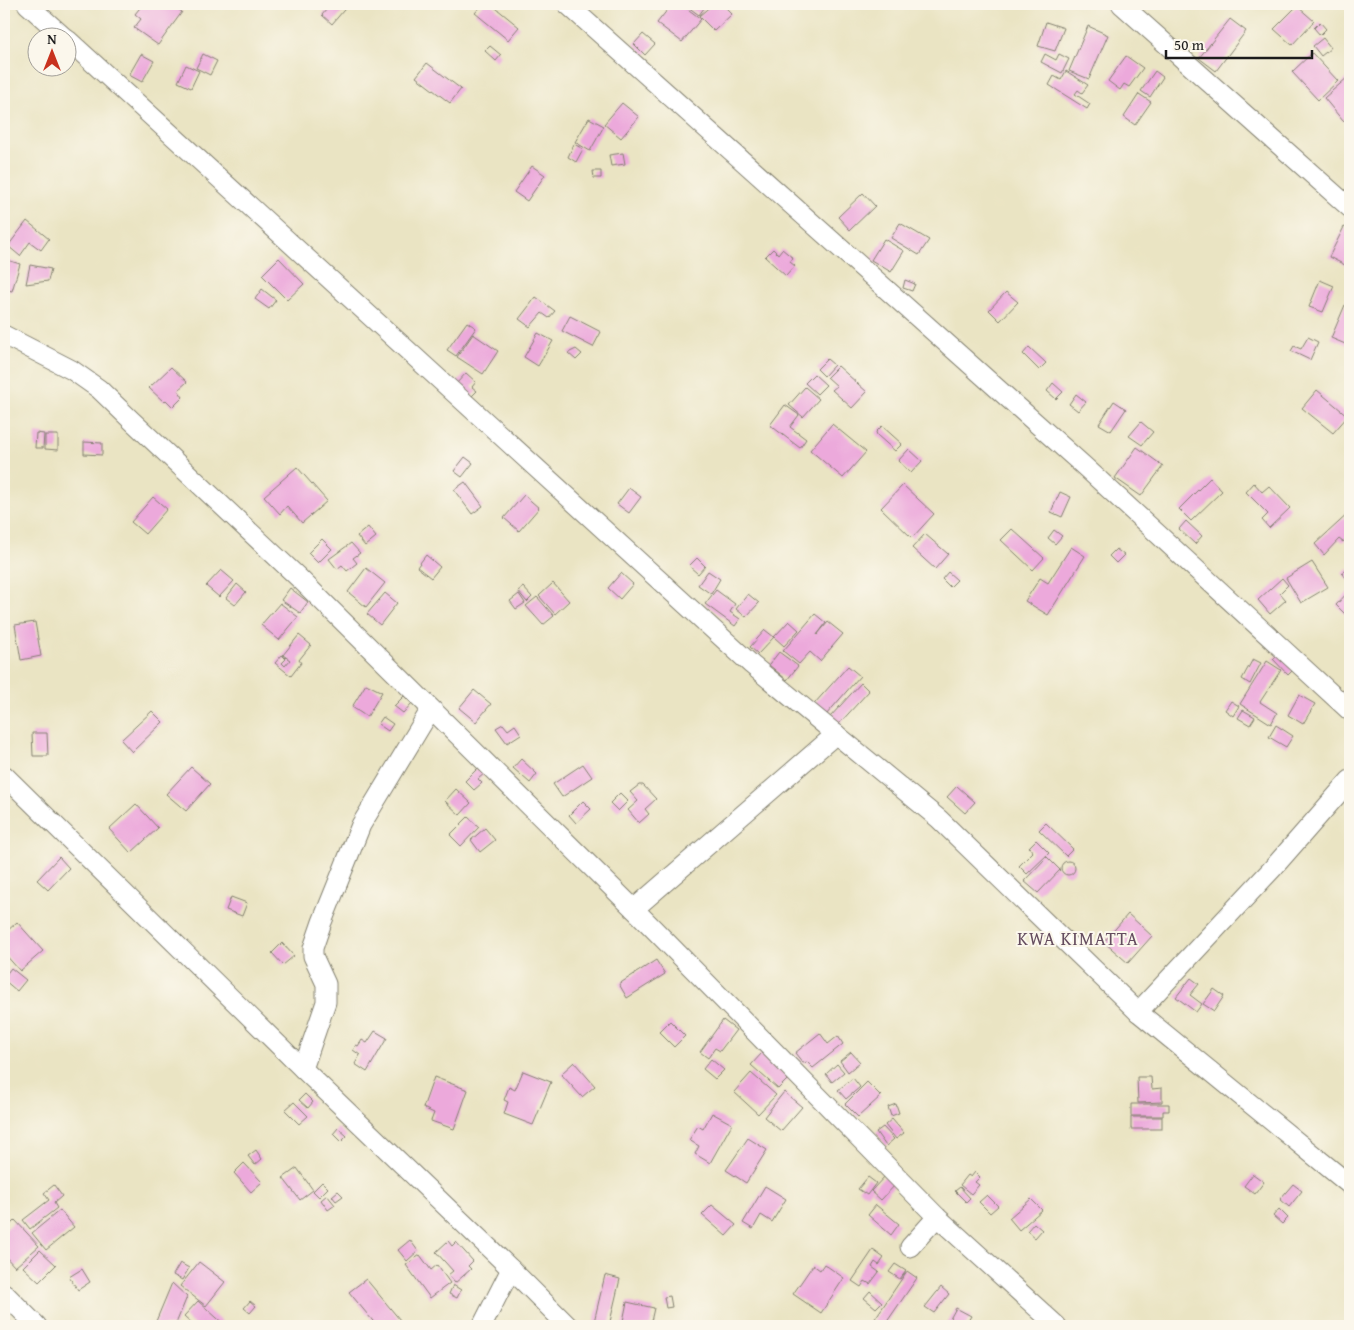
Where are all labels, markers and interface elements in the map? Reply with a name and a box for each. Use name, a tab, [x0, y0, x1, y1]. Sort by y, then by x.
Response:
north arrow	[28, 28, 78, 78]
scale bar	[1166, 28, 1313, 60]
text: N	[47, 29, 57, 49]
text: 50 m	[1174, 34, 1205, 55]
district label: KWA KIMATTA	[1017, 925, 1139, 952]

